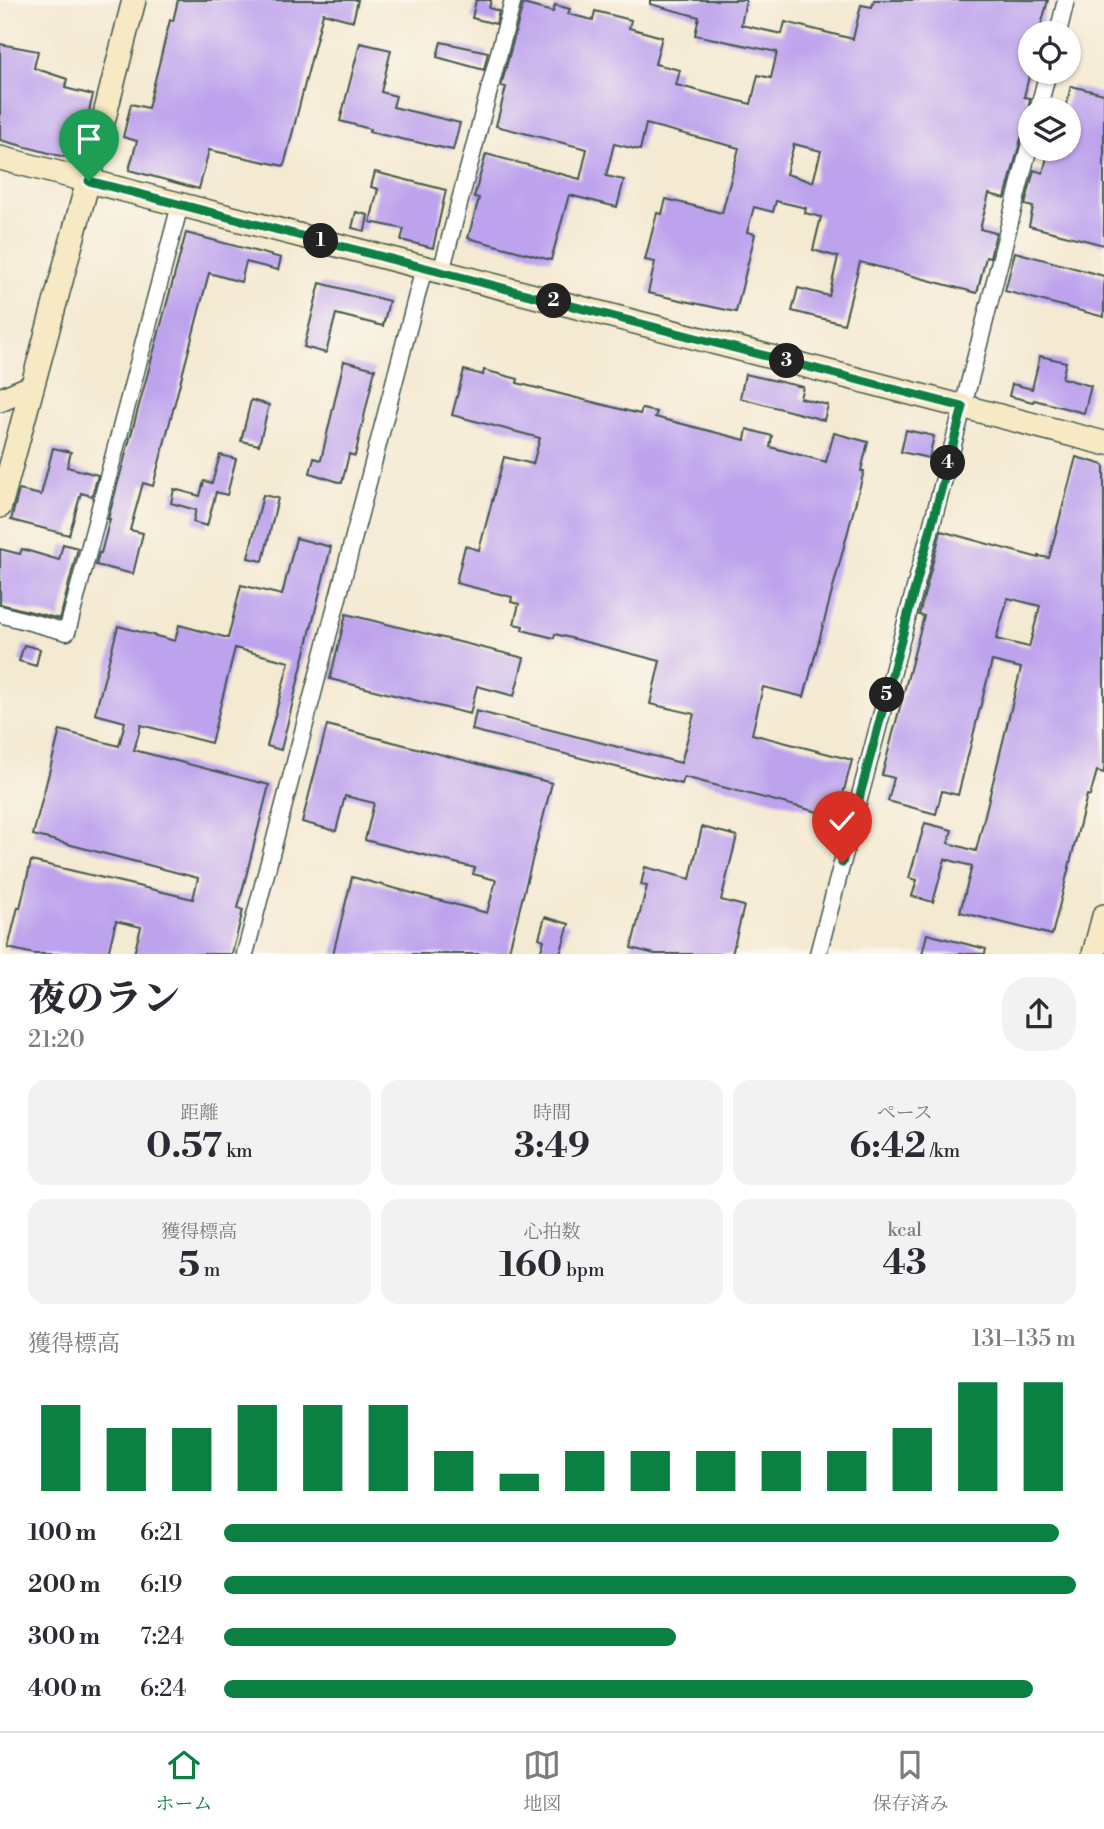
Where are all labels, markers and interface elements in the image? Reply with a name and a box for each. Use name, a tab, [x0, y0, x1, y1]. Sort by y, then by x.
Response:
map controls	[1018, 21, 1081, 161]
button: locate	[1018, 21, 1081, 84]
button: layers	[1018, 98, 1081, 161]
pin	[59, 109, 119, 181]
icon: arrive	[70, 120, 108, 158]
pin: 1	[304, 224, 338, 258]
text: 1	[316, 228, 325, 252]
pin: 2	[536, 284, 572, 318]
text: 2	[548, 288, 559, 312]
pin: 3	[770, 344, 804, 378]
text: 3	[781, 348, 792, 372]
pin: 4	[930, 446, 965, 480]
text: 4	[941, 450, 954, 474]
pin: 5	[870, 678, 904, 712]
text: 5	[881, 682, 892, 706]
pin	[812, 791, 872, 863]
icon: check	[823, 802, 861, 840]
text: 夜のラン	[28, 976, 180, 1023]
button: share	[1002, 977, 1076, 1051]
text: 21:20	[28, 1026, 85, 1054]
text: 距離	[180, 1101, 218, 1125]
text: 時間	[533, 1101, 571, 1125]
text: ペース	[877, 1101, 933, 1125]
text: 0.57	[146, 1125, 222, 1168]
text: 3:49	[514, 1125, 590, 1168]
text: 6:42	[849, 1125, 926, 1168]
text: km	[222, 1139, 253, 1163]
text: /km	[926, 1139, 960, 1163]
text: kcal	[887, 1218, 922, 1242]
text: 獲得標高	[161, 1220, 237, 1244]
text: 心拍数	[523, 1220, 581, 1244]
text: 43	[882, 1242, 927, 1285]
text: 5	[178, 1244, 200, 1287]
text: 160	[499, 1244, 562, 1287]
text: m	[200, 1258, 220, 1282]
text: bpm	[562, 1258, 605, 1282]
text: 131–135 m	[971, 1325, 1076, 1353]
text: 獲得標高	[28, 1330, 120, 1358]
text: 100 m	[28, 1519, 96, 1547]
text: 6:21	[140, 1519, 182, 1547]
text: 200 m	[28, 1571, 100, 1599]
text: 6:19	[140, 1571, 182, 1599]
text: 300 m	[28, 1623, 100, 1651]
text: 7:24	[140, 1623, 184, 1651]
text: 400 m	[28, 1675, 101, 1703]
text: 6:24	[140, 1675, 186, 1703]
tab: ホーム	[155, 1746, 213, 1816]
tab: 地図	[523, 1746, 562, 1816]
tab: 保存済み	[872, 1746, 949, 1816]

